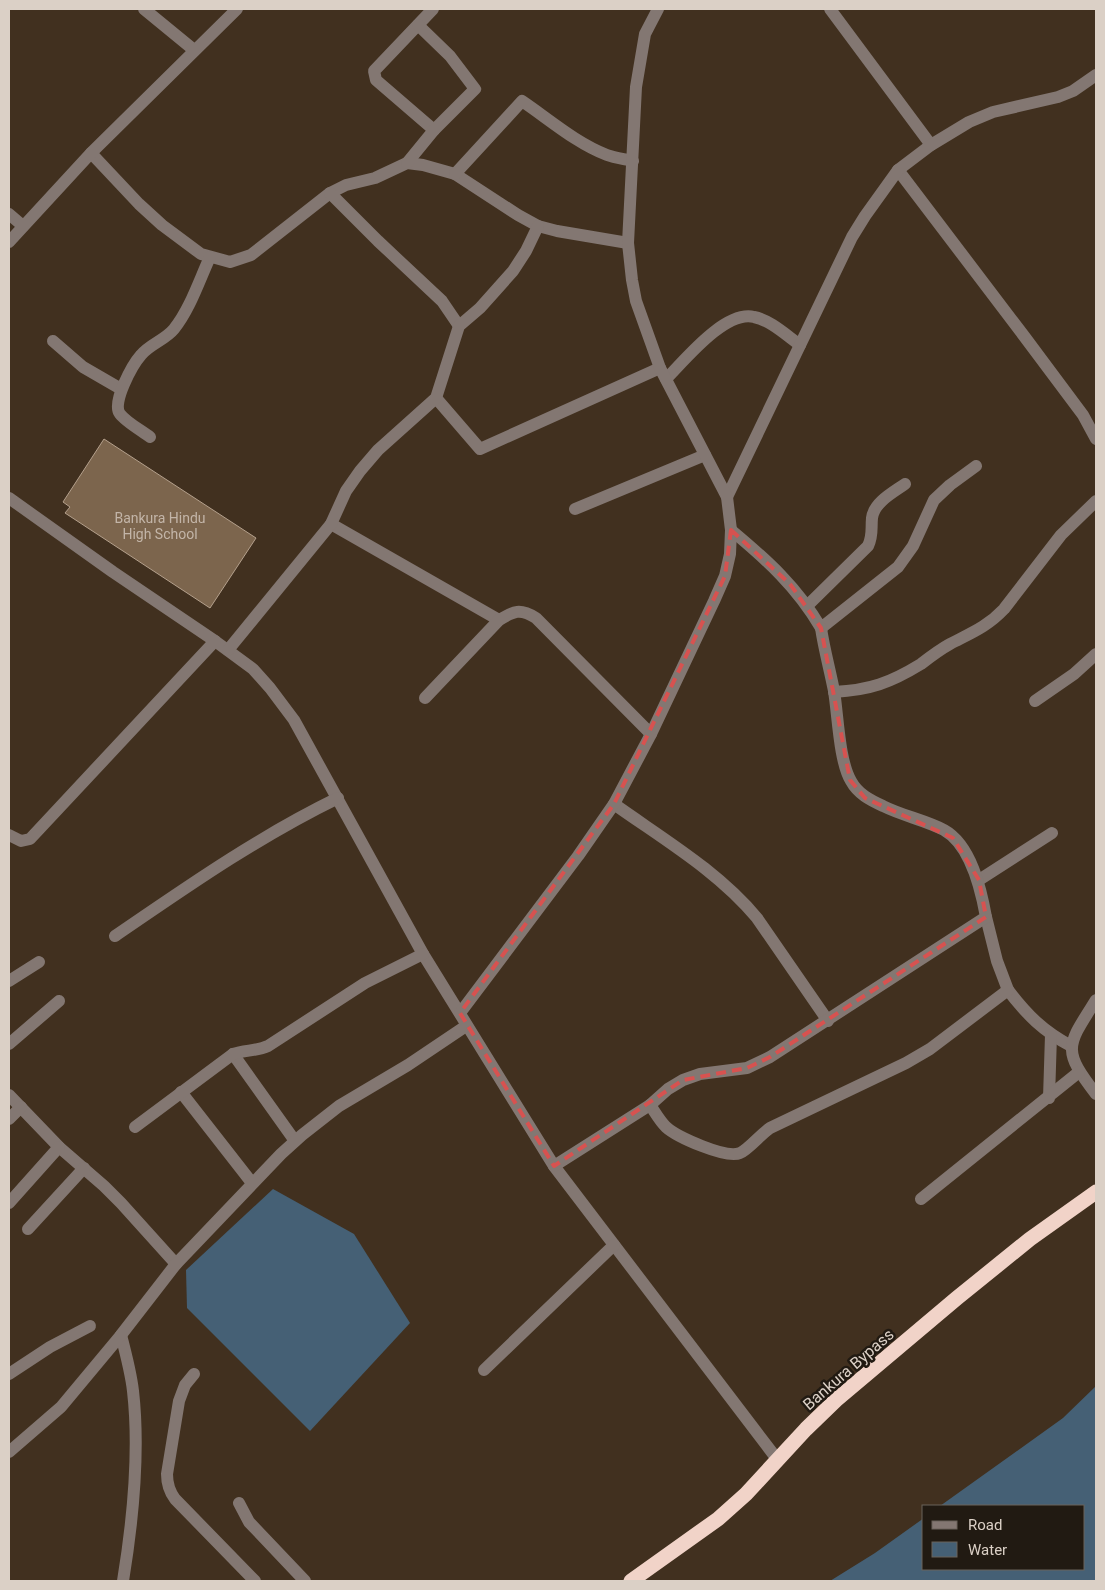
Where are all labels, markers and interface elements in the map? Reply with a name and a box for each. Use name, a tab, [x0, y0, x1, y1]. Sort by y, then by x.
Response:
house number: Bankura Hindu High School	[114, 510, 206, 542]
street label: Bankura Bypass	[799, 1325, 898, 1414]
legend	[922, 1505, 1085, 1570]
text: Road	[968, 1516, 1002, 1534]
text: Water	[968, 1541, 1007, 1559]

